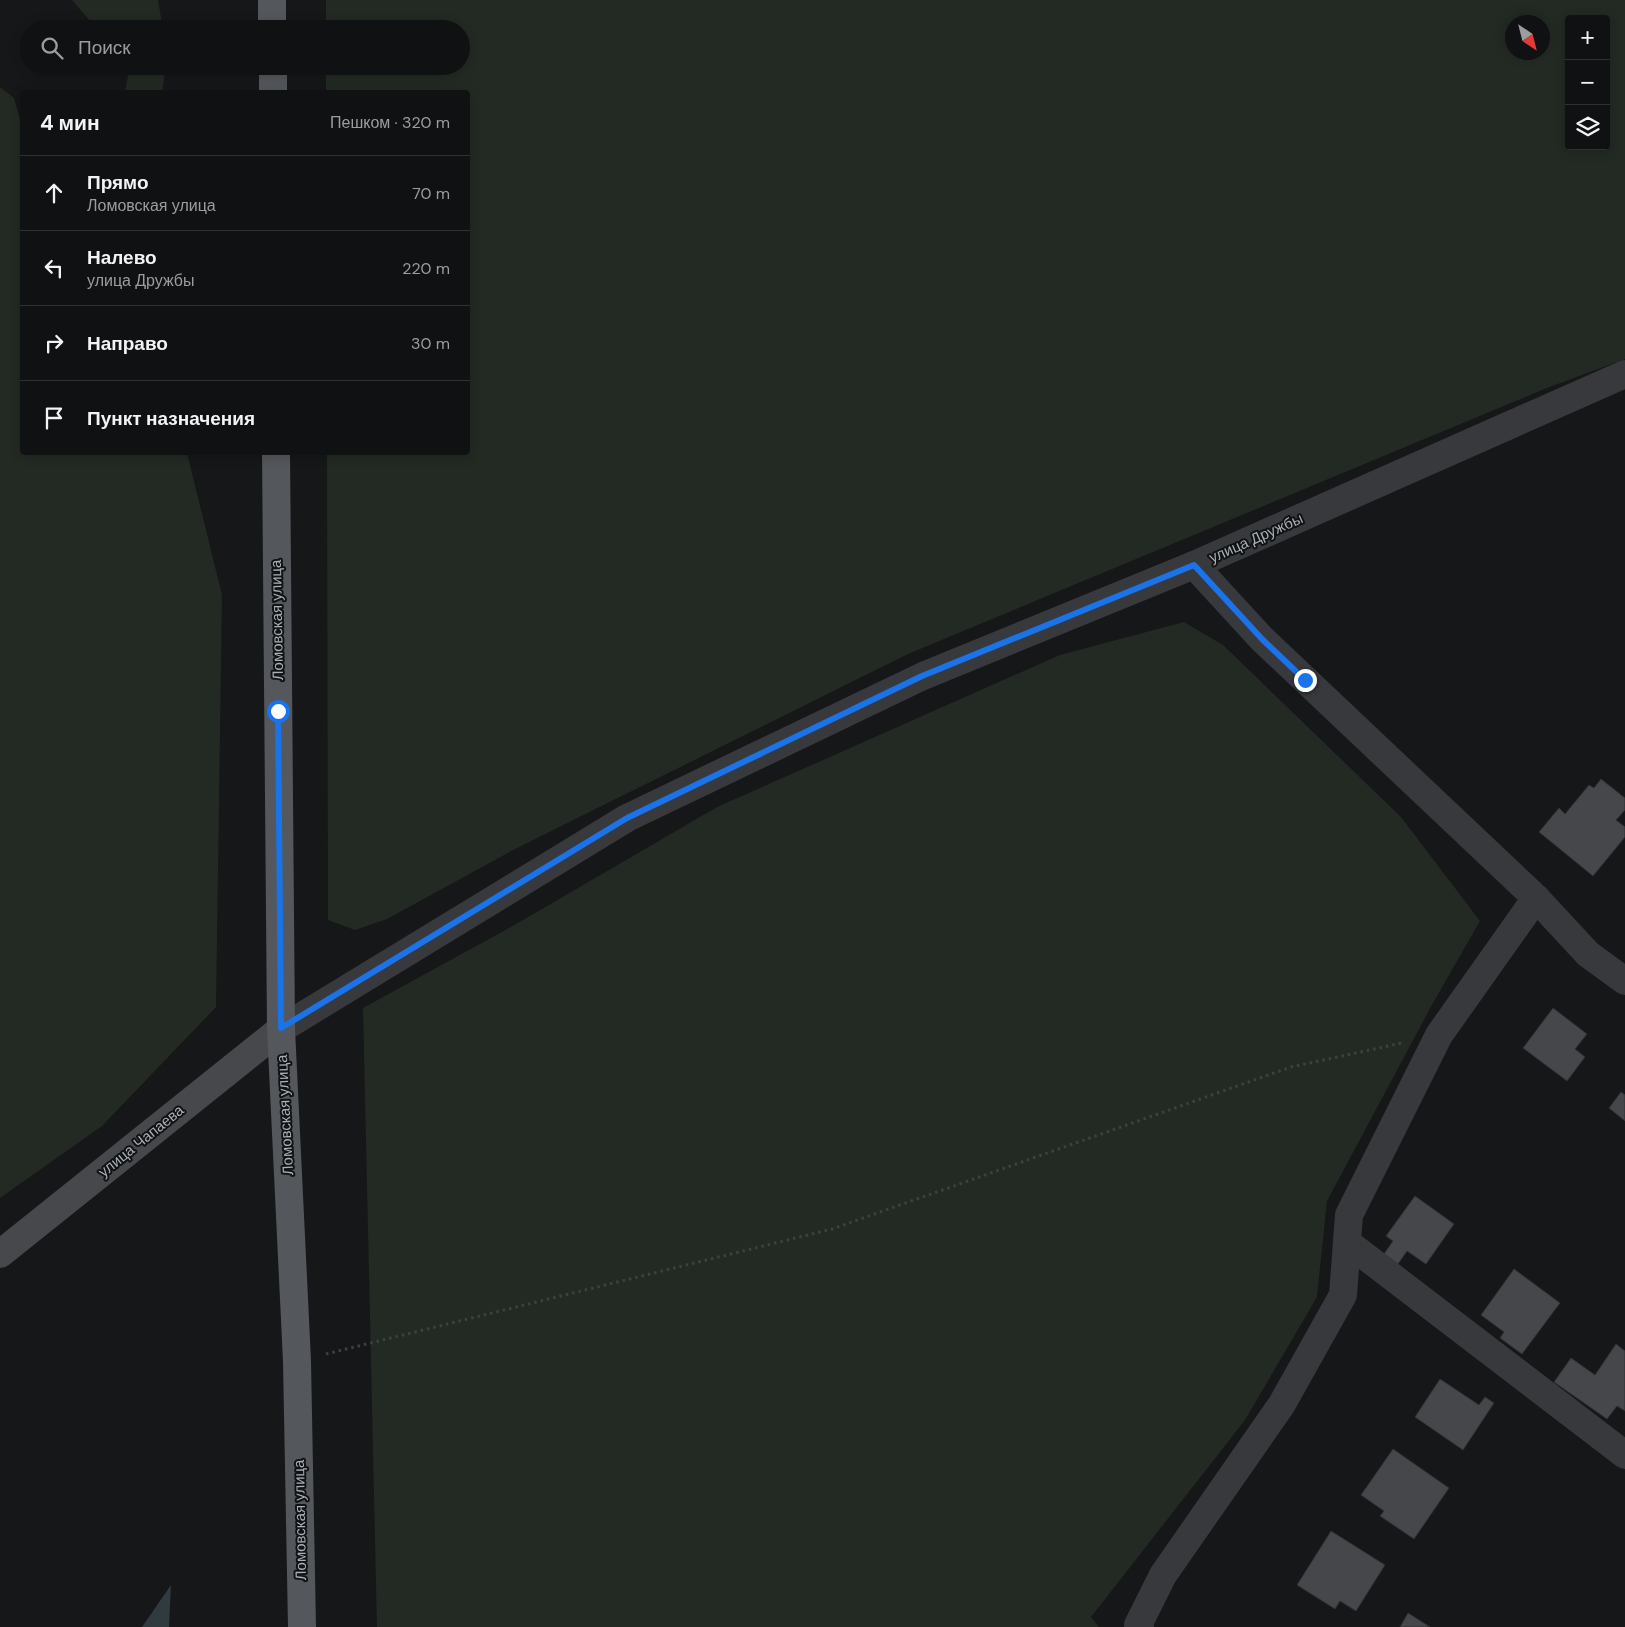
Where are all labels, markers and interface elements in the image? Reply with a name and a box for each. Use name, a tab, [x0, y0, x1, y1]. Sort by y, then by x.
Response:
north arrow	[1505, 15, 1550, 60]
map controls	[1565, 15, 1610, 150]
button: +	[1565, 15, 1610, 60]
search box	[20, 20, 470, 75]
icon: search	[38, 34, 66, 62]
text: Поиск	[78, 35, 131, 60]
button: −	[1565, 60, 1610, 105]
button: layers	[1565, 105, 1610, 150]
text: 4 мин	[40, 109, 100, 137]
text: Пешком · 320 m	[330, 112, 450, 133]
text: Прямо	[87, 170, 149, 195]
icon: ahead	[40, 179, 68, 207]
text: 70 m	[412, 183, 450, 204]
text: Ломовская улица	[87, 195, 216, 216]
text: Налево	[87, 245, 157, 270]
icon: left	[40, 254, 68, 282]
text: 220 m	[402, 258, 450, 279]
text: улица Дружбы	[87, 270, 195, 291]
icon: right	[40, 329, 68, 357]
text: Направо	[87, 331, 168, 356]
text: 30 m	[411, 333, 450, 354]
icon: arrive	[40, 404, 68, 432]
text: Пункт назначения	[87, 406, 255, 431]
street label: улица Дружбы	[1206, 508, 1306, 568]
street label: Ломовская улица	[266, 559, 288, 681]
route end	[1294, 669, 1317, 692]
route start	[267, 700, 290, 723]
street label: Ломовская улица	[272, 1054, 298, 1176]
street label: улица Чапаева	[94, 1100, 188, 1182]
street label: Ломовская улица	[289, 1459, 311, 1581]

